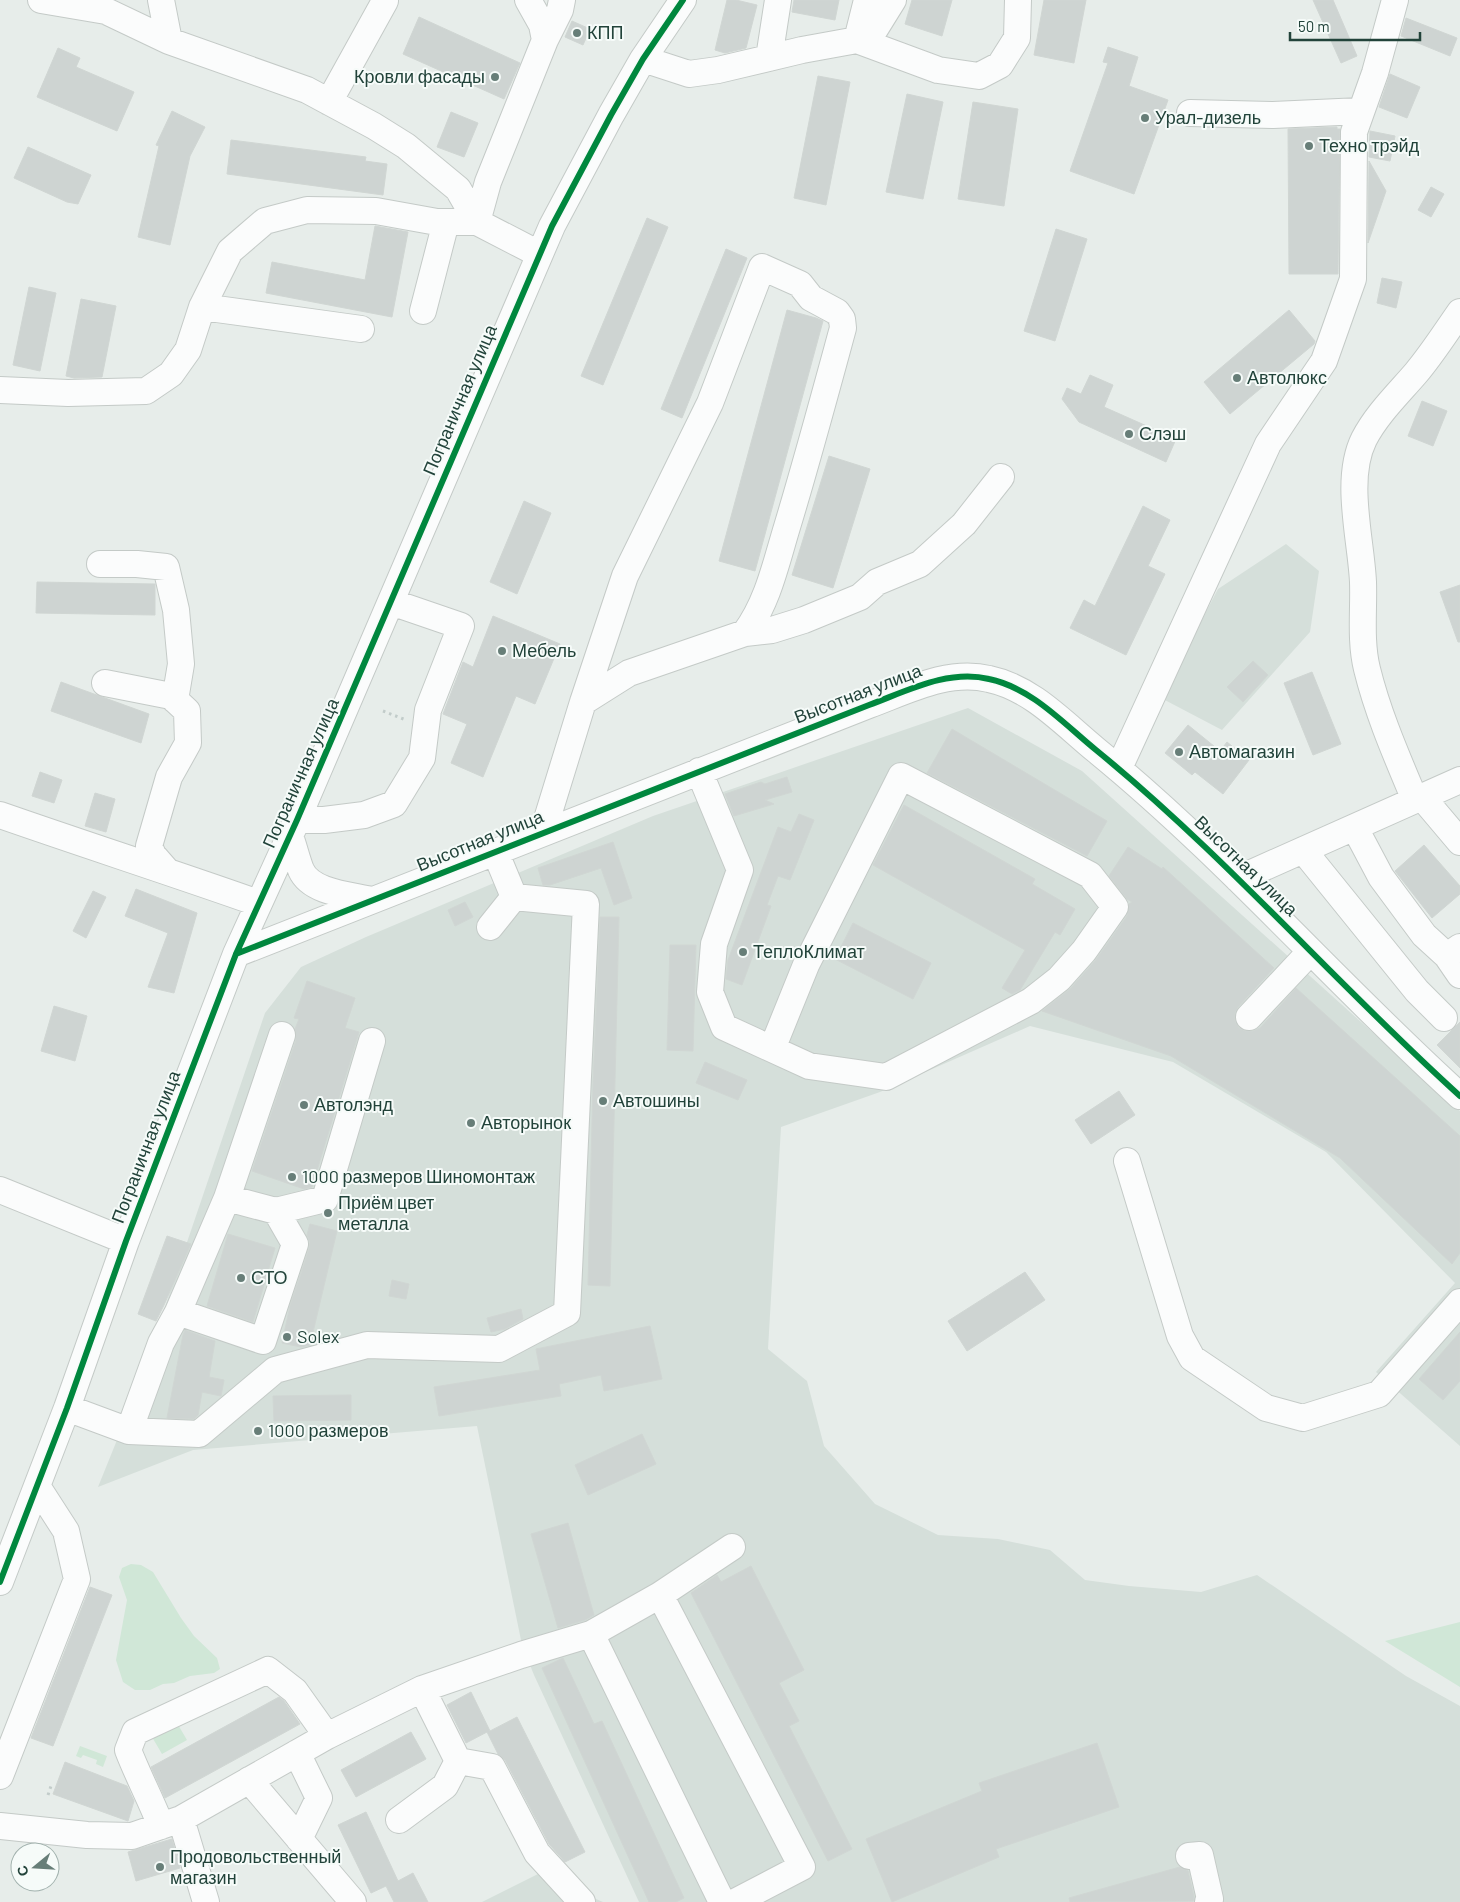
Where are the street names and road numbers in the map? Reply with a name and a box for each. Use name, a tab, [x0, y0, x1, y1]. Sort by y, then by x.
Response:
street label: Пограничная улица	[417, 320, 501, 478]
street label: Высотная улица	[791, 658, 925, 727]
street label: Пограничная улица	[257, 693, 343, 851]
street label: Высотная улица	[413, 804, 547, 876]
street label: Высотная улица	[1191, 811, 1304, 921]
street label: Пограничная улица	[106, 1066, 185, 1226]

